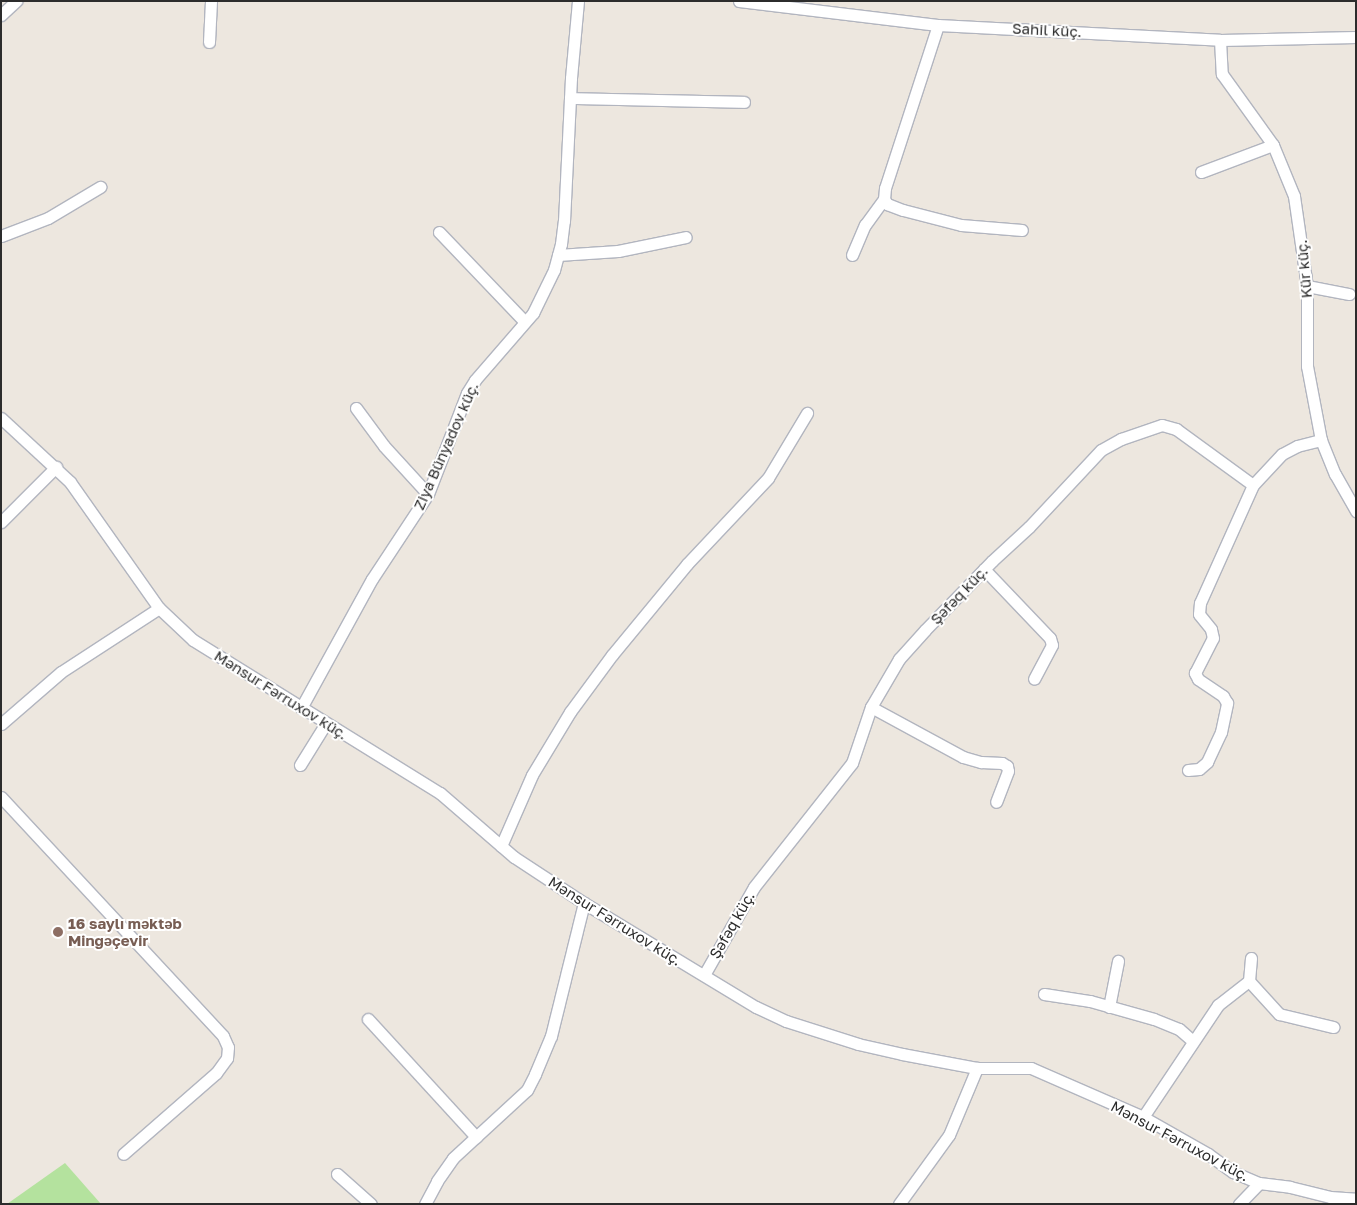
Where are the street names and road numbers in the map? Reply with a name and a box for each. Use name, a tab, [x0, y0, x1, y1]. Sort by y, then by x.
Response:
street label: Sahil küç.	[1012, 19, 1082, 41]
street label: Kür küç.	[1292, 239, 1316, 299]
street label: Ziya Bünyadov küç.	[410, 379, 482, 513]
street label: Şəfəq küç.	[927, 562, 991, 628]
street label: Mənsur Fərruxov küç.	[211, 647, 351, 743]
street label: Mənsur Fərruxov küç.	[545, 873, 685, 969]
street label: Şəfəq küç.	[706, 888, 758, 962]
street label: Mənsur Fərruxov küç.	[1108, 1097, 1252, 1185]

